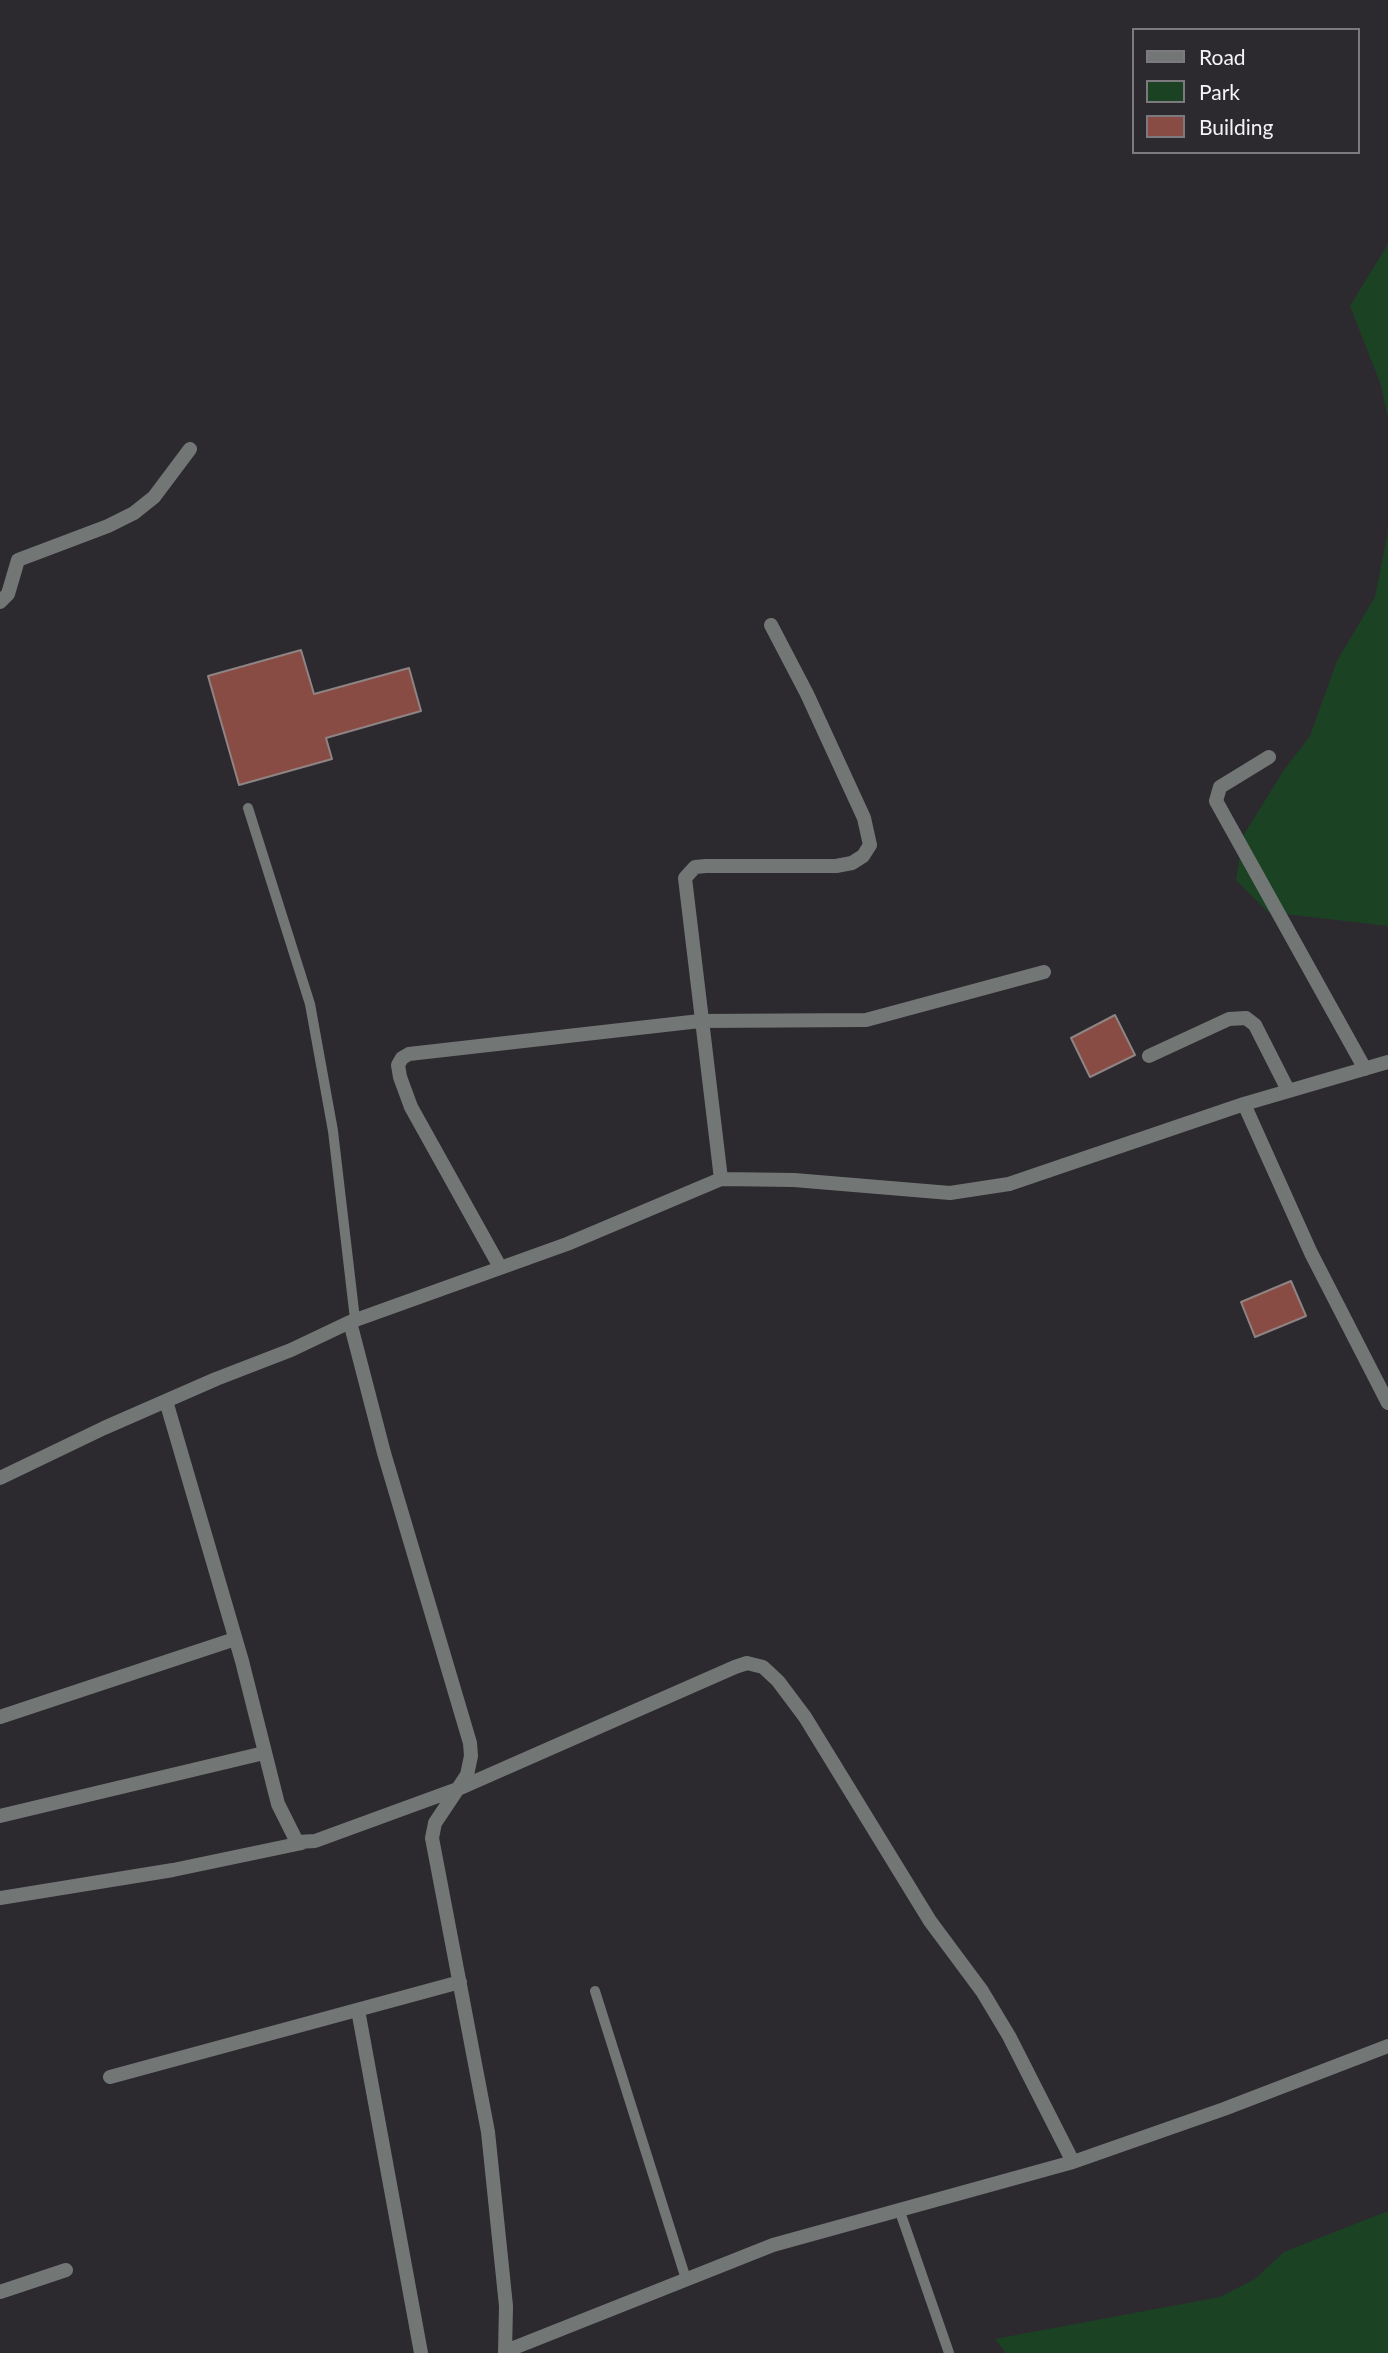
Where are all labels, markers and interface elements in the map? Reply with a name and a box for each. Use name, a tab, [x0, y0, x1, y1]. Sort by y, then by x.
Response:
legend	[1132, 28, 1360, 154]
text: Road	[1199, 44, 1246, 69]
text: Park	[1199, 79, 1240, 104]
text: Building	[1199, 114, 1274, 139]

